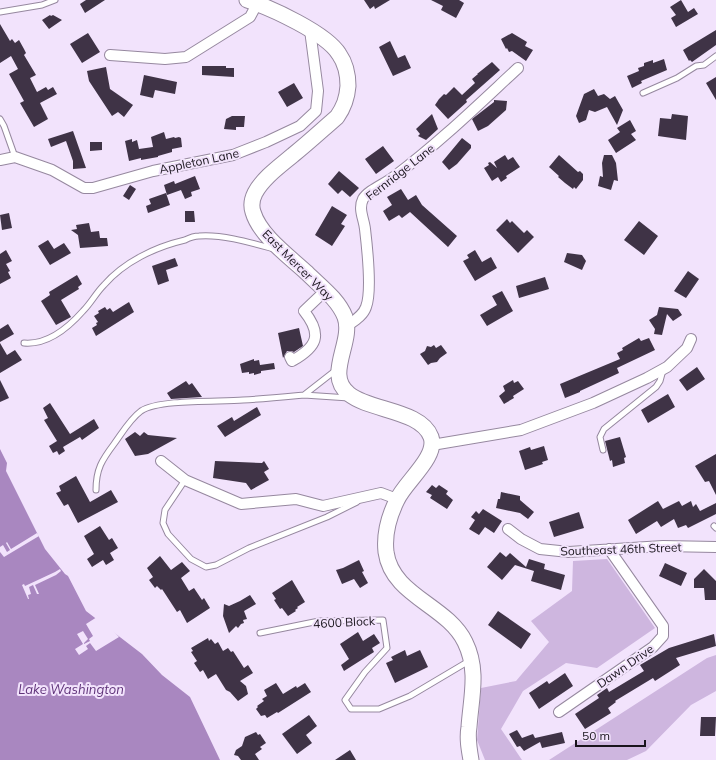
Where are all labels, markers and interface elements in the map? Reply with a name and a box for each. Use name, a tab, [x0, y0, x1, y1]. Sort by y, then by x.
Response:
street label: Fernridge Lane	[363, 141, 437, 203]
street label: Appleton Lane	[158, 145, 240, 177]
street label: East Mercer Way	[259, 226, 337, 304]
street label: Southeast 46th Street	[560, 539, 682, 559]
street label: 4600 Block	[313, 613, 376, 631]
street label: Dawn Drive	[594, 641, 656, 691]
water label: Lake Washington	[18, 681, 124, 697]
scale bar	[576, 722, 645, 748]
text: 50 m	[582, 728, 610, 743]

